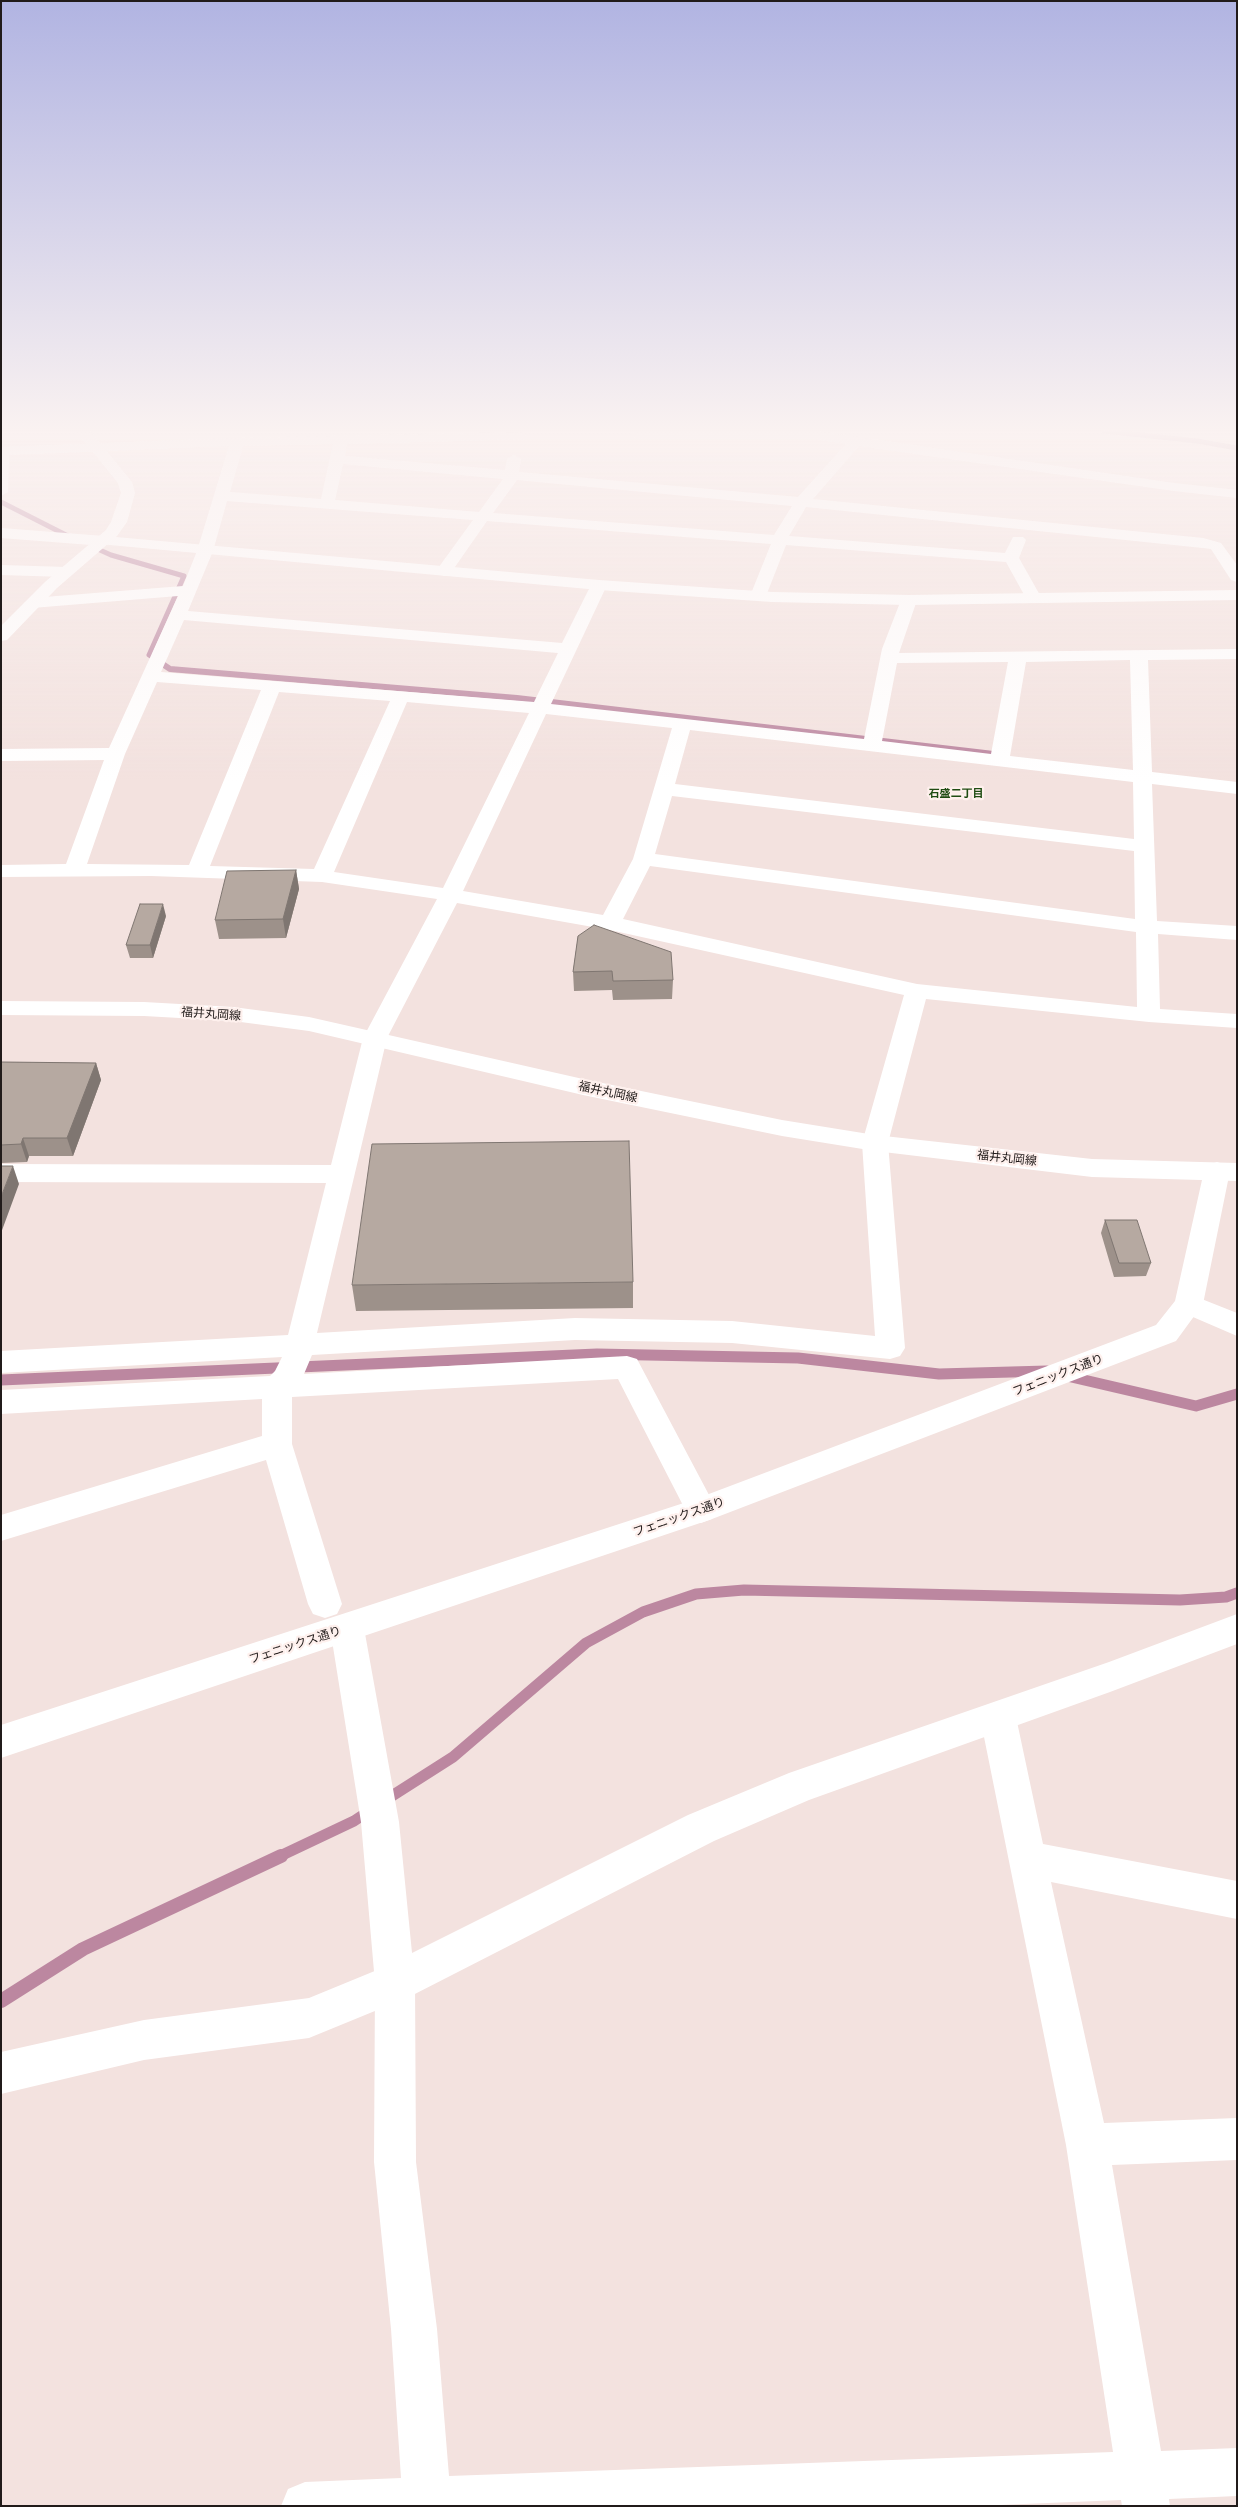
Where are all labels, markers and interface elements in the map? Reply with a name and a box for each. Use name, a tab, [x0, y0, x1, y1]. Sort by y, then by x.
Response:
district label: 石盛二丁目	[929, 787, 983, 801]
street label: 福井丸岡線	[181, 1005, 241, 1023]
street label: 福井丸岡線	[577, 1079, 639, 1105]
street label: 福井丸岡線	[976, 1148, 1038, 1168]
street label: フェニックス通り	[1011, 1351, 1105, 1399]
street label: フェニックス通り	[631, 1495, 727, 1539]
street label: フェニックス通り	[247, 1623, 343, 1667]

